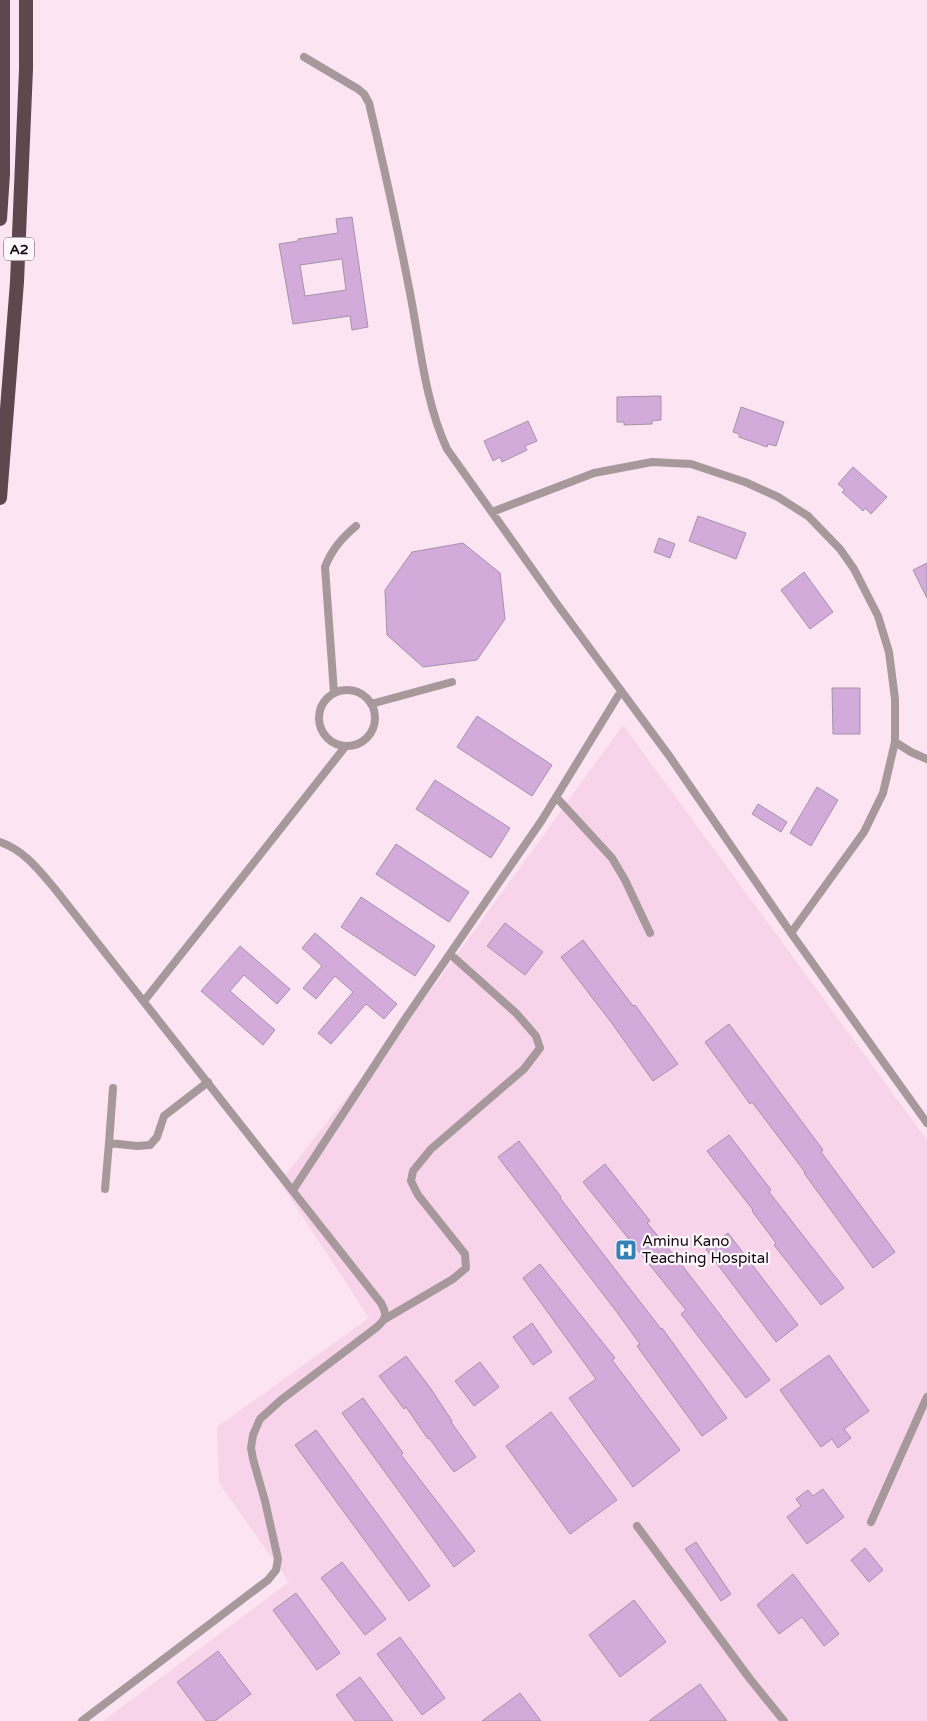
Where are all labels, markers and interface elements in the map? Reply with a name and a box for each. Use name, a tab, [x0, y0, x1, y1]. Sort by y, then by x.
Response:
road number: A2	[4, 238, 34, 260]
place label: Aminu Kano Teaching Hospital	[642, 1232, 769, 1267]
hospital icon: Aminu Kano Teaching Hospital	[614, 1238, 638, 1262]

